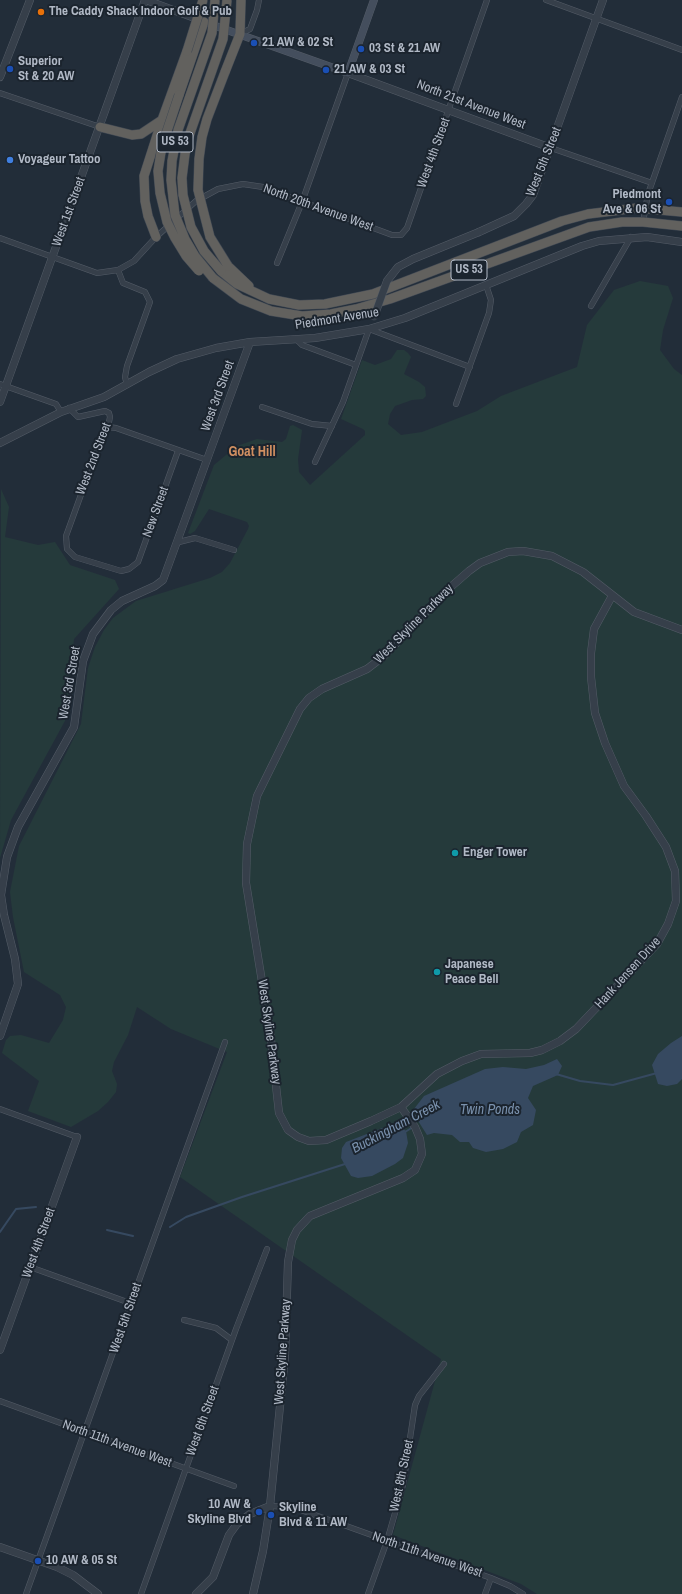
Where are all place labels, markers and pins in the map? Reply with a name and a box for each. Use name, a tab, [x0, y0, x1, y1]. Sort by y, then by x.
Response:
place label: The Caddy Shack Indoor Golf & Pub	[49, 4, 232, 20]
marker: The Caddy Shack Indoor Golf & Pub	[36, 7, 46, 17]
place label: 21 AW & 02 St	[262, 35, 333, 51]
marker: 21 AW & 02 St	[249, 38, 259, 48]
place label: 03 St & 21 AW	[369, 41, 440, 57]
marker: 03 St & 21 AW	[356, 44, 366, 54]
place label: Superior St & 20 AW	[18, 54, 74, 85]
place label: 21 AW & 03 St	[334, 62, 405, 78]
marker: Superior St & 20 AW	[5, 64, 15, 74]
marker: 21 AW & 03 St	[321, 65, 331, 75]
place label: Voyageur Tattoo	[18, 152, 101, 168]
marker: Voyageur Tattoo	[5, 155, 15, 165]
place label: Piedmont Ave & 06 St	[603, 187, 661, 218]
marker: Piedmont Ave & 06 St	[664, 197, 674, 207]
place label: Enger Tower	[463, 845, 527, 861]
marker: Enger Tower	[450, 848, 460, 858]
place label: Japanese Peace Bell	[445, 957, 498, 988]
marker: Japanese Peace Bell	[432, 967, 442, 977]
place label: 10 AW & Skyline Blvd	[188, 1497, 251, 1528]
place label: Skyline Blvd & 11 AW	[279, 1500, 347, 1531]
marker: 10 AW & Skyline Blvd	[254, 1507, 264, 1517]
marker: Skyline Blvd & 11 AW	[266, 1510, 276, 1520]
place label: 10 AW & 05 St	[46, 1553, 117, 1569]
marker: 10 AW & 05 St	[33, 1556, 43, 1566]

